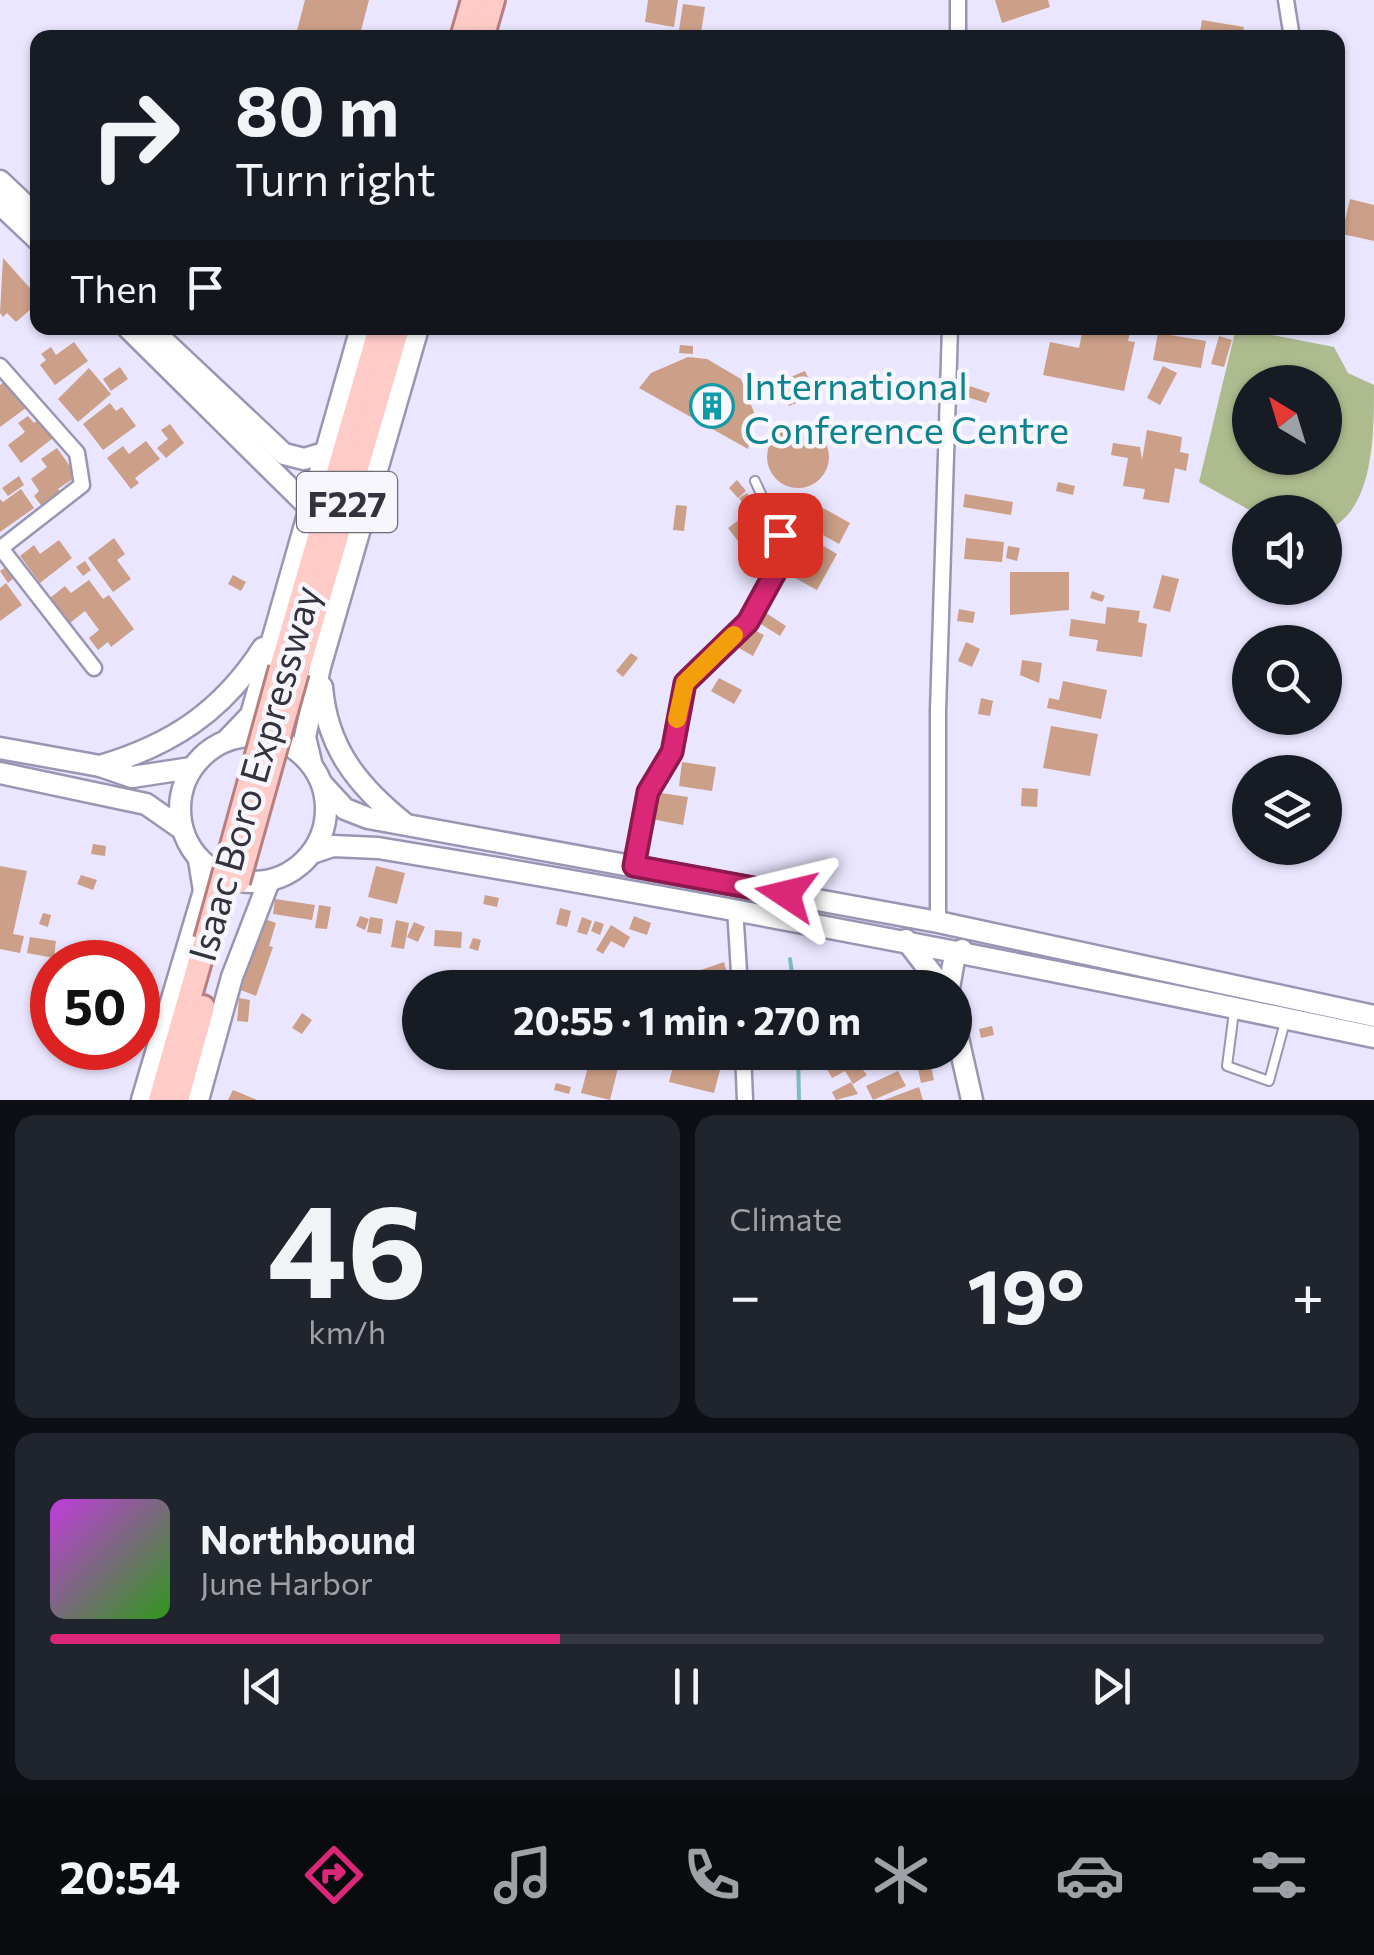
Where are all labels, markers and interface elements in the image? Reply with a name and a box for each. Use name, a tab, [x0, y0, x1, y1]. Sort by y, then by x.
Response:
text: 80 m	[235, 65, 399, 150]
icon: right	[70, 70, 200, 200]
text: Turn right	[235, 150, 436, 205]
icon: arrive	[178, 260, 233, 315]
text: Then	[70, 264, 158, 311]
place label: International Conference Centre	[744, 361, 1069, 452]
north arrow	[1232, 365, 1342, 475]
map controls	[1232, 365, 1342, 865]
building icon: International Conference Centre	[689, 383, 735, 429]
road number: F227	[297, 472, 397, 532]
pin	[738, 493, 823, 578]
button: sound	[1232, 495, 1342, 605]
icon: arrive	[753, 508, 808, 563]
street label: Isaac Boro Expressway	[177, 580, 329, 966]
button: search	[1232, 625, 1342, 735]
button: layers	[1232, 755, 1342, 865]
position arrow	[734, 842, 838, 946]
speed limit sign: 50	[30, 940, 160, 1070]
text: 20:55 · 1 min · 270 m	[513, 996, 861, 1043]
text: 46	[267, 1166, 427, 1325]
text: Climate	[730, 1198, 842, 1238]
text: 19°	[967, 1248, 1085, 1339]
text: −	[730, 1260, 761, 1327]
text: +	[1292, 1260, 1324, 1327]
text: km/h	[308, 1311, 386, 1351]
text: Northbound	[200, 1515, 416, 1562]
text: June Harbor	[200, 1562, 373, 1602]
icon: previous	[235, 1659, 290, 1714]
icon: pause	[659, 1659, 714, 1714]
icon: next	[1084, 1659, 1139, 1714]
icon: directions	[299, 1840, 369, 1910]
icon: music	[488, 1840, 558, 1910]
icon: phone	[677, 1840, 747, 1910]
icon: climate	[866, 1840, 936, 1910]
icon: car	[1055, 1840, 1125, 1910]
icon: filters	[1244, 1840, 1314, 1910]
text: 20:54	[60, 1848, 180, 1903]

